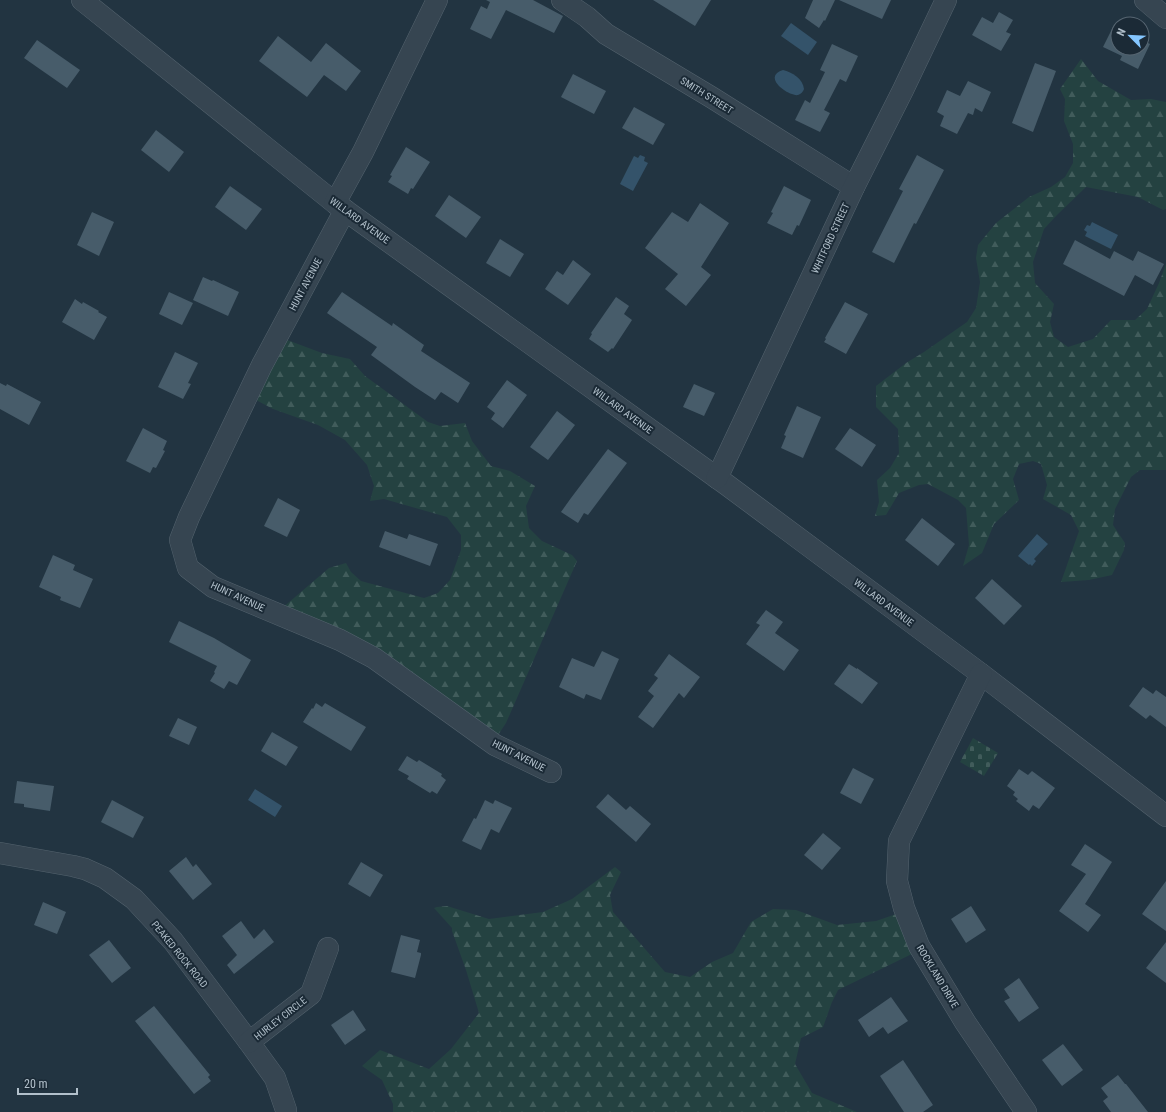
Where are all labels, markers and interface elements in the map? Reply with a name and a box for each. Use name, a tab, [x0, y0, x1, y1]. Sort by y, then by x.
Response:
north arrow	[1110, 16, 1150, 56]
text: N	[1114, 26, 1129, 38]
street label: SMITH STREET	[678, 75, 735, 116]
street label: WILLARD AVENUE	[328, 195, 392, 246]
street label: WHITFORD STREET	[809, 201, 852, 275]
street label: HUNT AVENUE	[287, 256, 324, 312]
street label: WILLARD AVENUE	[591, 385, 655, 436]
street label: WILLARD AVENUE	[852, 576, 916, 628]
street label: HUNT AVENUE	[209, 579, 266, 614]
street label: HUNT AVENUE	[490, 737, 547, 773]
street label: PEAKED ROCK ROAD	[149, 919, 210, 990]
street label: ROCKLAND DRIVE	[914, 943, 961, 1010]
street label: HURLEY CIRCLE	[252, 995, 309, 1042]
scale bar	[18, 1070, 77, 1096]
text: 20 m	[24, 1077, 48, 1091]

